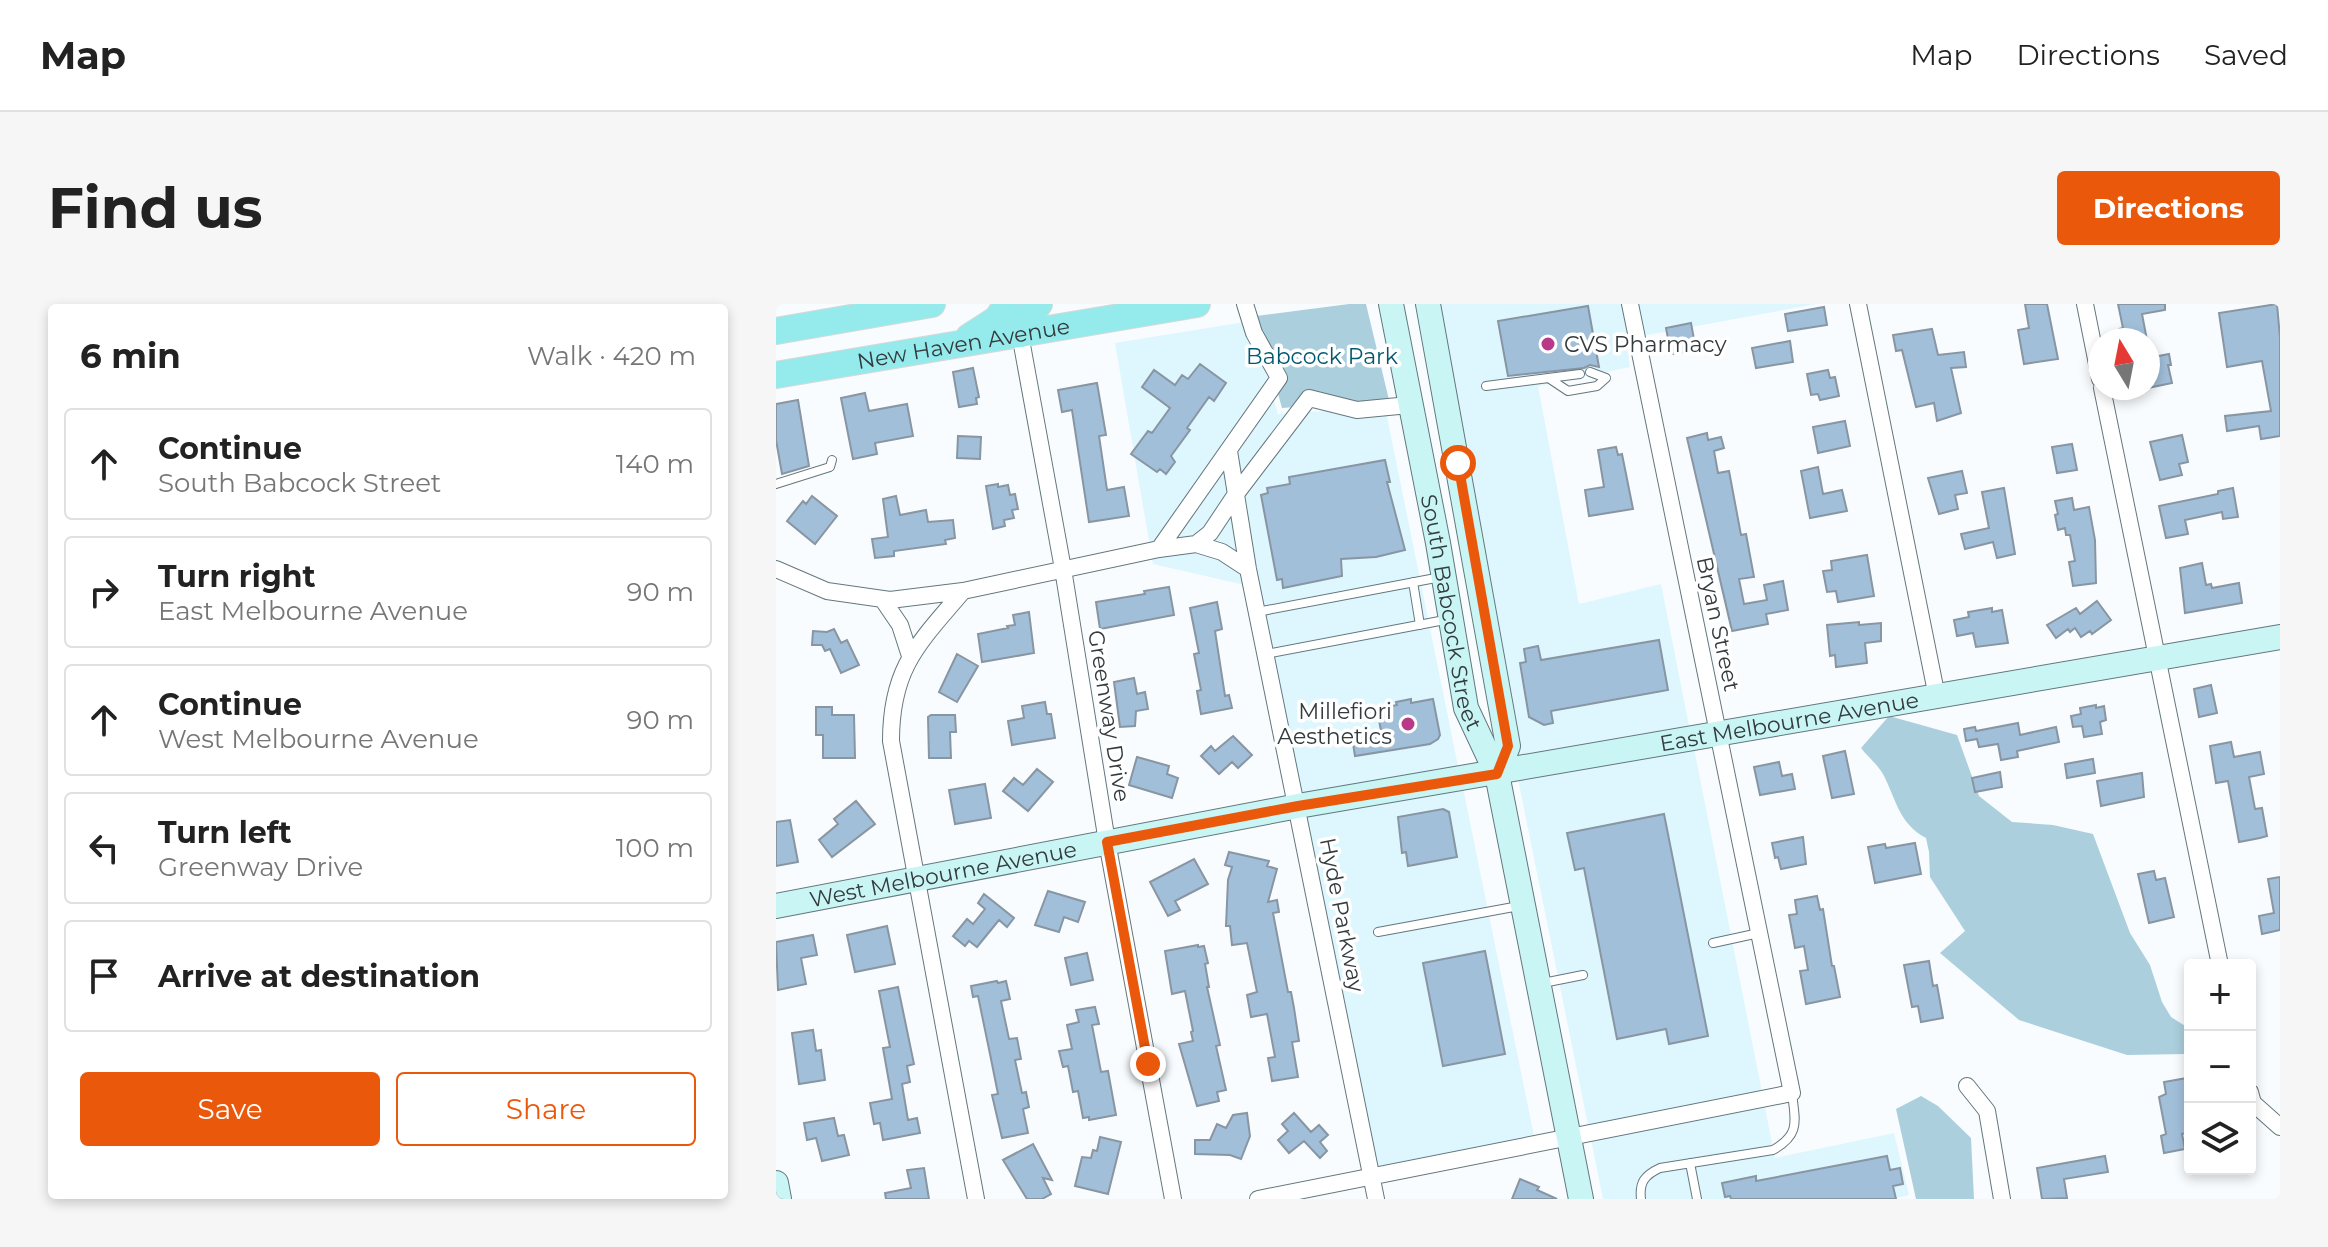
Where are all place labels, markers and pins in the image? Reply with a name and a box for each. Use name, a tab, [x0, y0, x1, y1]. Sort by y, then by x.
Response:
place label: CVS Pharmacy	[1564, 331, 1727, 358]
marker: CVS Pharmacy	[1539, 335, 1557, 353]
place label: Millefiori Aesthetics	[1277, 698, 1392, 750]
marker: Millefiori Aesthetics	[1399, 715, 1417, 733]

